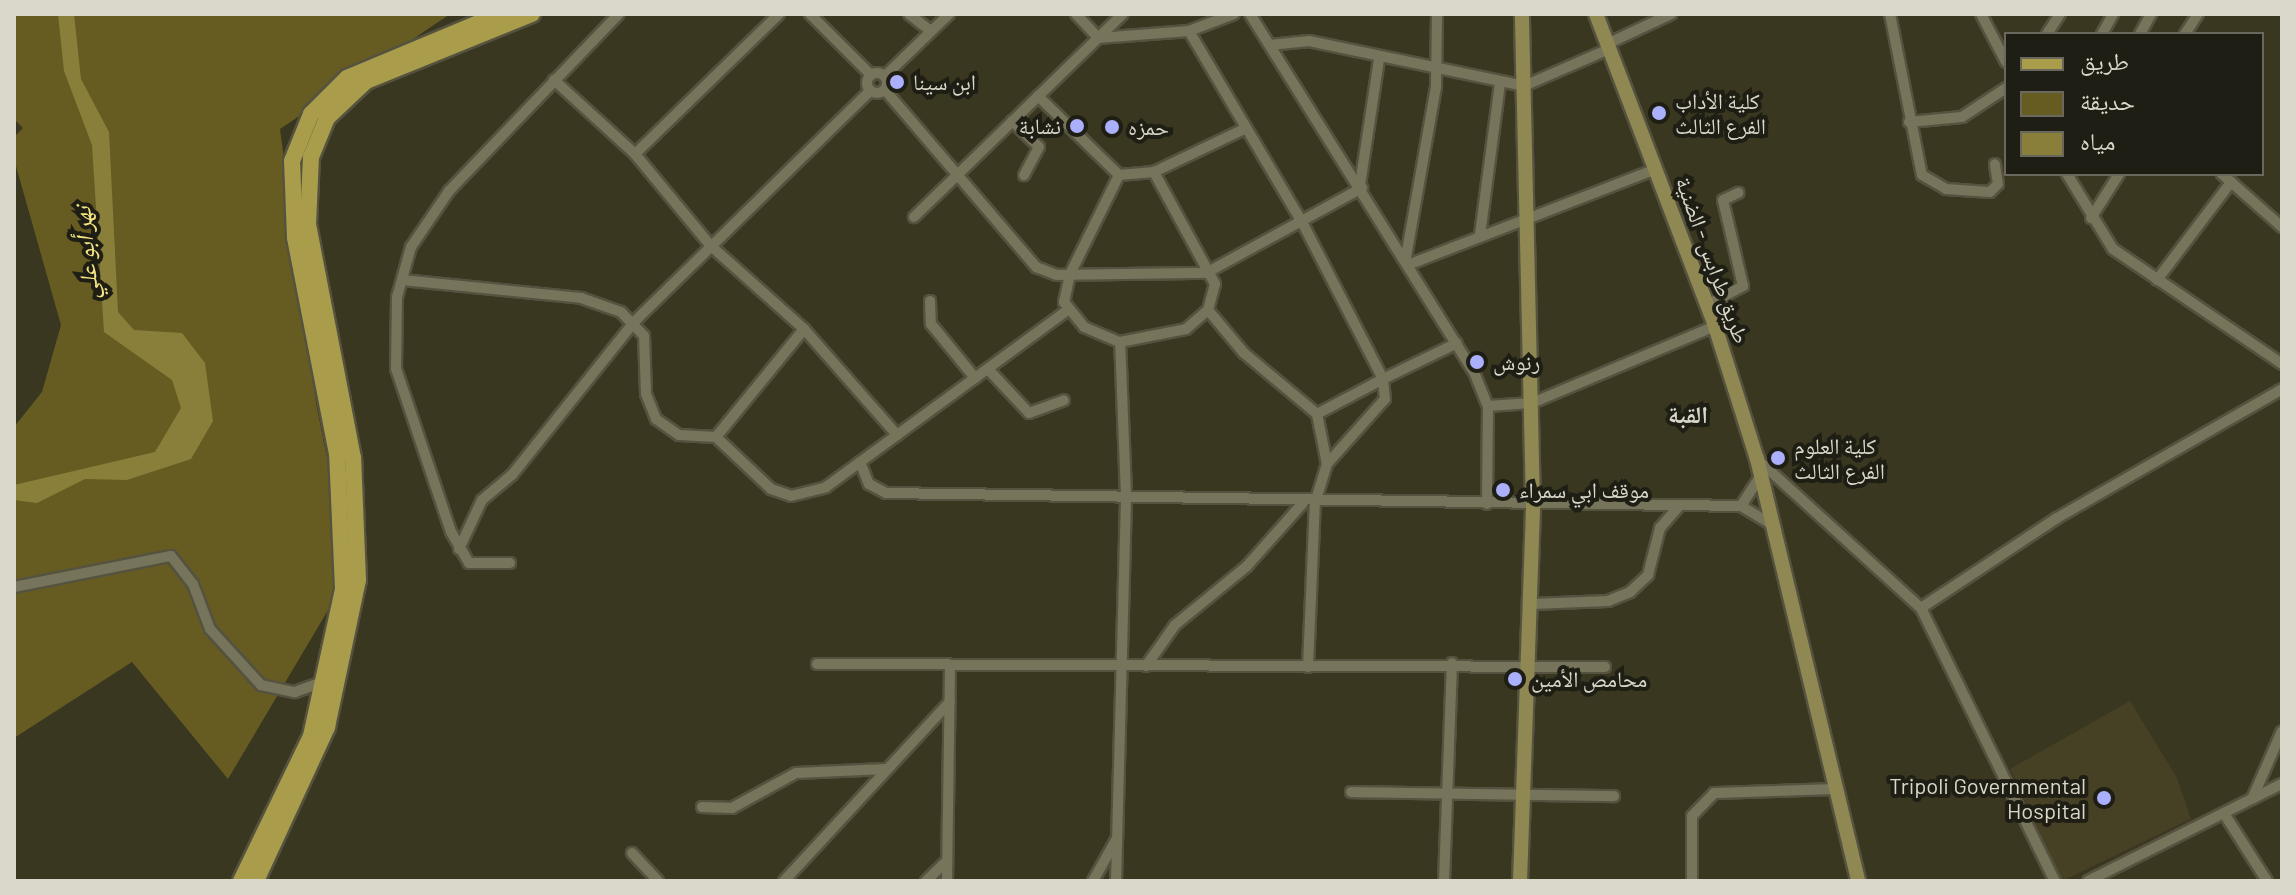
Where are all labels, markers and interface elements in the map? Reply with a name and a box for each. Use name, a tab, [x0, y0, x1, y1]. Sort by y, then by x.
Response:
legend	[2004, 32, 2264, 176]
text: طريق	[2080, 46, 2129, 75]
place label: ابن سينا	[913, 69, 976, 95]
marker: ابن سينا	[888, 73, 906, 91]
text: حديقة	[2080, 86, 2135, 115]
place label: كلية الأداب الفرع الثالث	[1675, 87, 1766, 138]
marker: كلية الأداب الفرع الثالث	[1650, 104, 1668, 122]
place label: نشابة	[1019, 113, 1061, 139]
place label: حمزه	[1128, 114, 1169, 140]
marker: نشابة	[1068, 117, 1086, 135]
marker: حمزه	[1103, 118, 1121, 136]
text: مياه	[2080, 126, 2115, 155]
street label: طريق طرابس - الضنية	[1671, 173, 1755, 347]
water label: نهر أبو علي	[67, 206, 103, 300]
place label: رنوش	[1493, 349, 1540, 375]
marker: رنوش	[1468, 353, 1486, 371]
district label: القبة	[1668, 400, 1708, 428]
place label: كلية العلوم الفرع الثالث	[1794, 432, 1885, 484]
marker: كلية العلوم الفرع الثالث	[1769, 449, 1787, 467]
place label: موقف ابي سمراء	[1519, 477, 1649, 503]
marker: موقف ابي سمراء	[1494, 481, 1512, 499]
place label: محامص الأمين	[1531, 666, 1647, 692]
marker: محامص الأمين	[1506, 670, 1524, 688]
place label: Tripoli Governmental Hospital	[1889, 772, 2086, 824]
marker: Tripoli Governmental Hospital	[2093, 787, 2115, 809]

